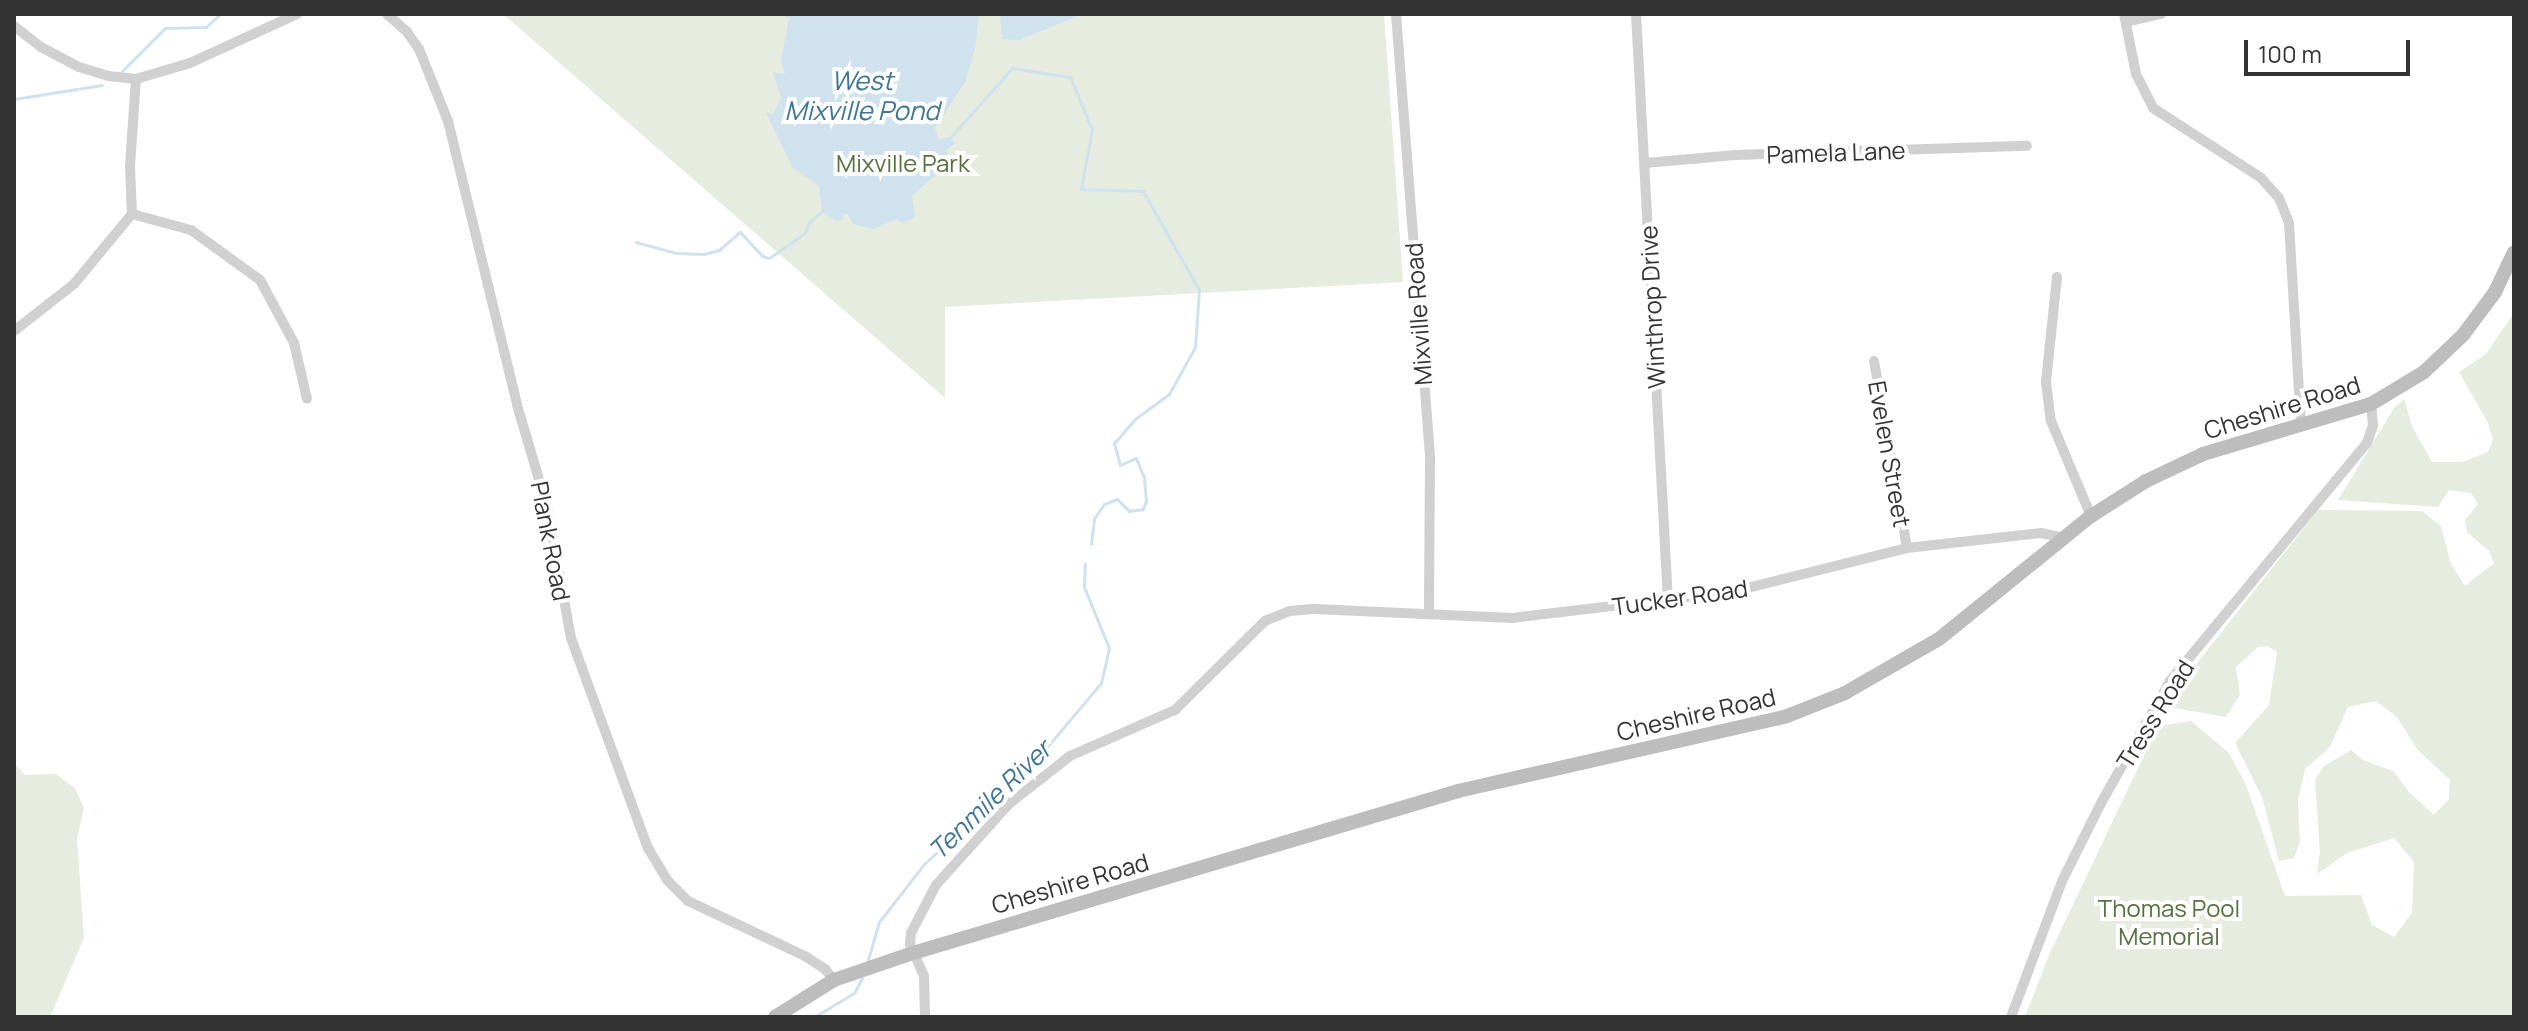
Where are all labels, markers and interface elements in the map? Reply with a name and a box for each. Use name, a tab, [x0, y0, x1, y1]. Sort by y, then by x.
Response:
scale bar	[2248, 24, 2414, 74]
text: 100 m	[2258, 37, 2322, 70]
water label: West Mixville Pond	[785, 65, 939, 126]
street label: Pamela Lane	[1766, 135, 1906, 169]
park label: Mixville Park	[836, 149, 970, 177]
street label: Winthrop Drive	[1633, 225, 1671, 389]
street label: Mixville Road	[1399, 242, 1437, 386]
street label: Cheshire Road	[2200, 370, 2364, 444]
street label: Evelen Street	[1863, 379, 1917, 529]
street label: Plank Road	[525, 479, 577, 603]
street label: Tucker Road	[1610, 573, 1750, 621]
street label: Tress Road	[2110, 654, 2200, 774]
street label: Cheshire Road	[1614, 682, 1778, 746]
water label: Tenmile River	[922, 734, 1058, 866]
street label: Cheshire Road	[988, 847, 1152, 919]
park label: Thomas Pool Memorial	[2098, 894, 2240, 950]

